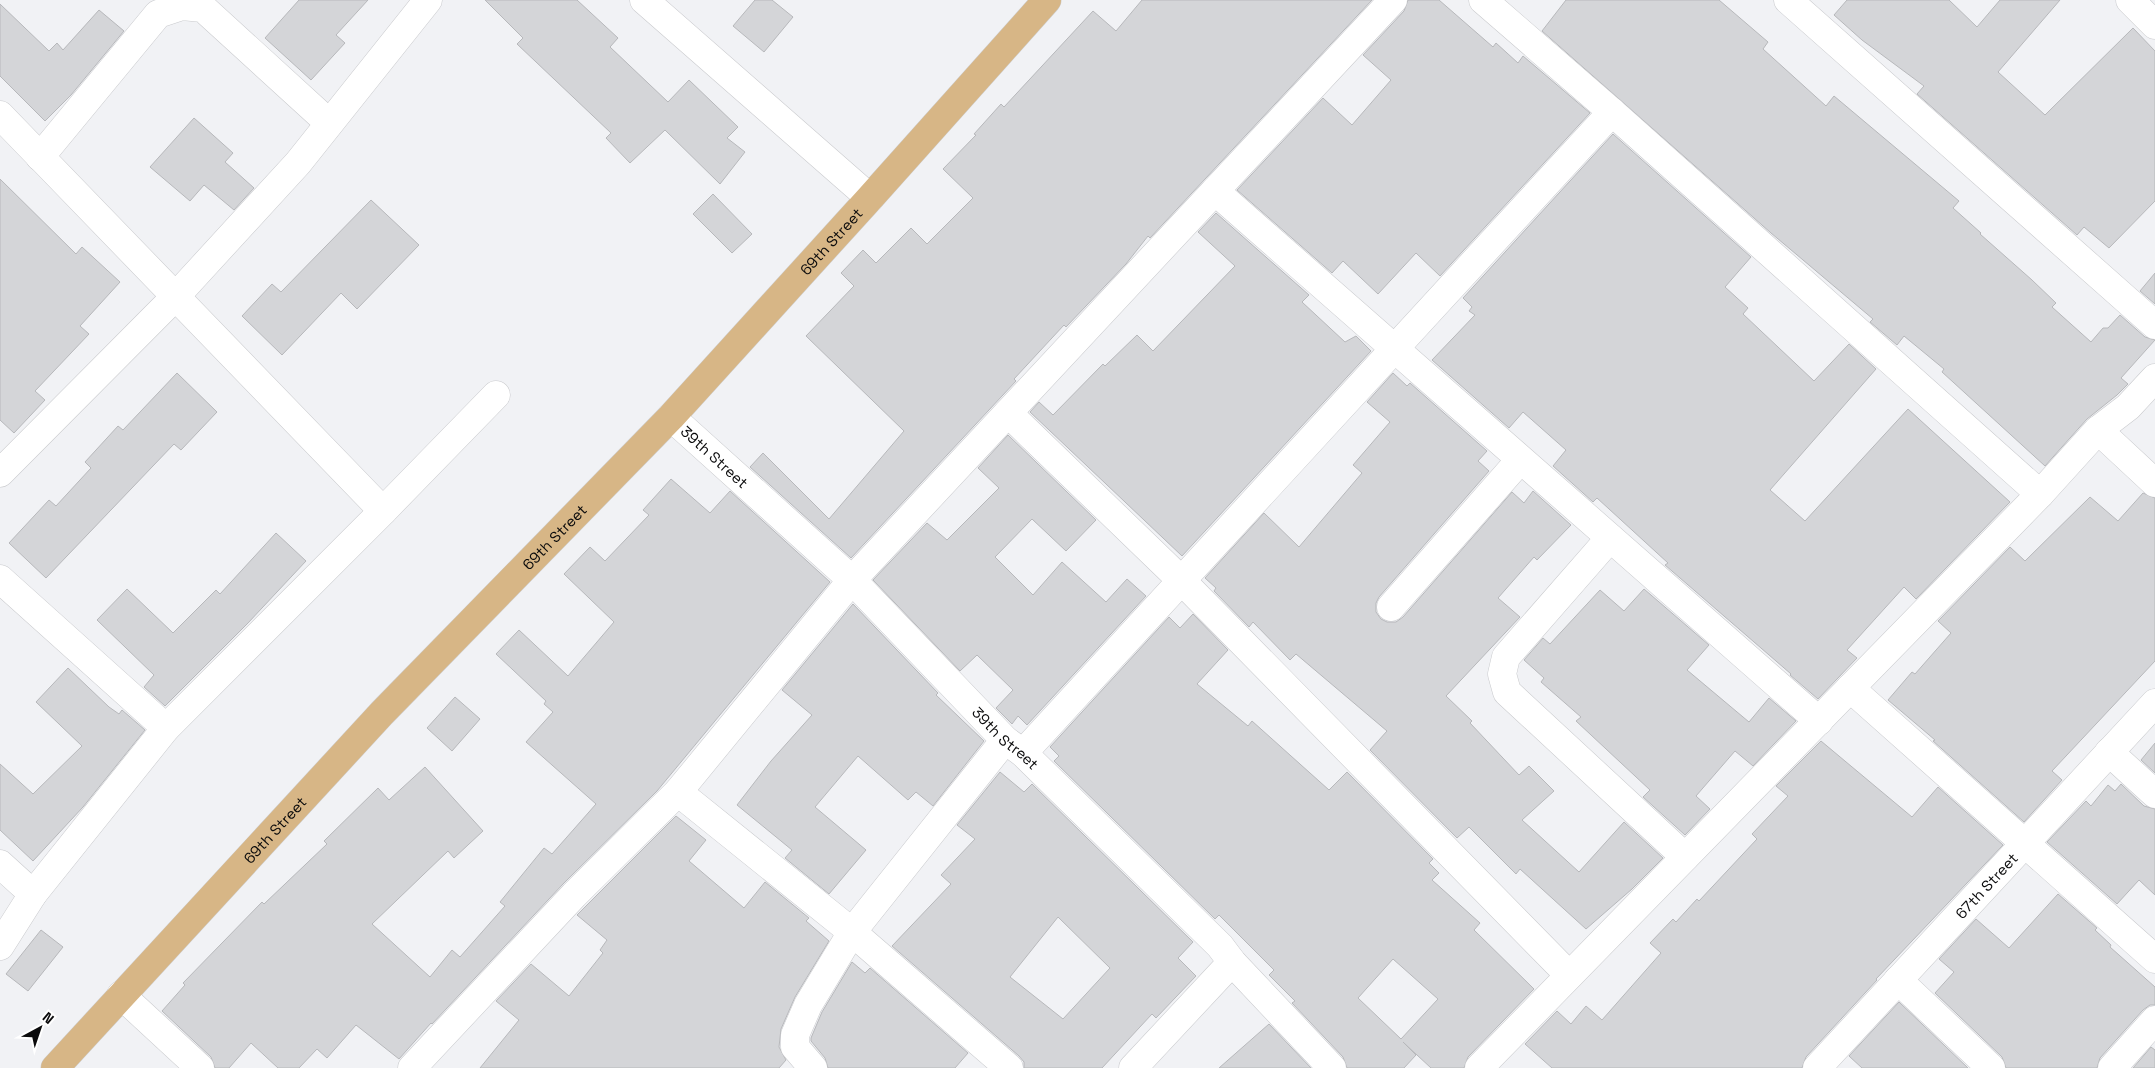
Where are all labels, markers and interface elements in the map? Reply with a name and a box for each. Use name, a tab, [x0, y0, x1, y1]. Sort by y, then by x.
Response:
street label: 69th Street	[795, 203, 866, 279]
street label: 39th Street	[677, 421, 753, 492]
street label: 69th Street	[518, 500, 590, 574]
street label: 39th Street	[968, 702, 1043, 773]
street label: 69th Street	[239, 792, 310, 867]
street label: 67th Street	[1951, 848, 2022, 922]
north arrow	[15, 1003, 65, 1053]
text: N	[39, 1008, 58, 1028]

